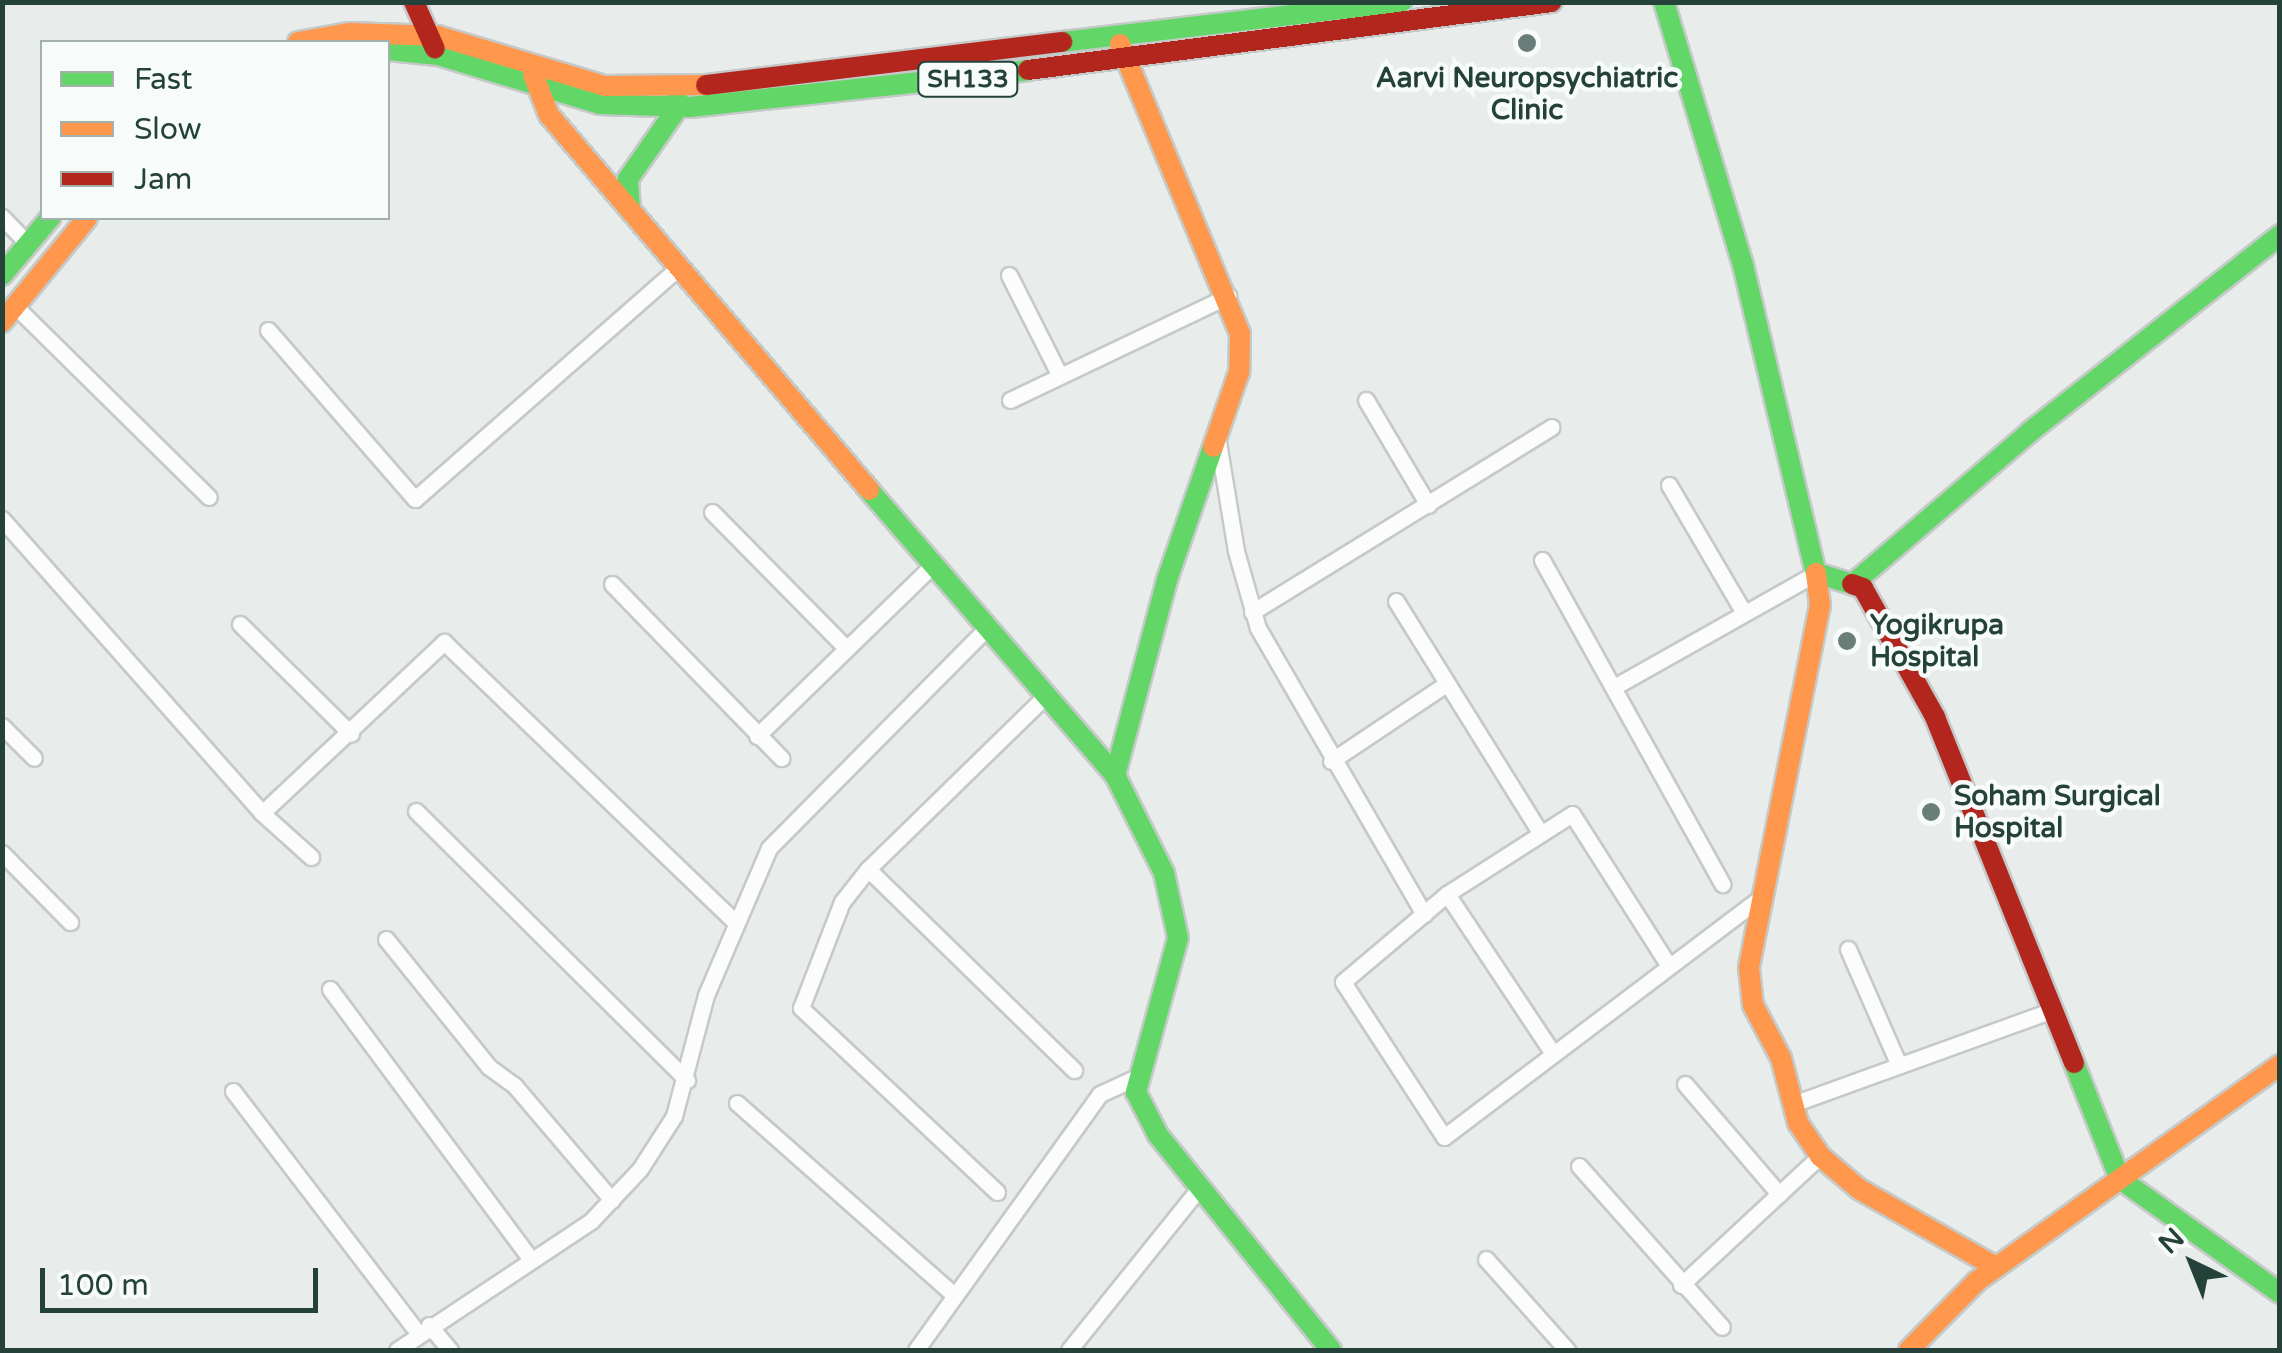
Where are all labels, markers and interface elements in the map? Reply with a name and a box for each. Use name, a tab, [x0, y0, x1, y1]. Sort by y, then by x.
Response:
marker: Aarvi Neuropsychiatric Clinic	[1514, 30, 1540, 56]
legend	[40, 40, 390, 220]
road number: SH133	[916, 59, 1020, 99]
text: Fast	[134, 61, 193, 98]
place label: Aarvi Neuropsychiatric Clinic	[1376, 61, 1678, 127]
text: Slow	[134, 111, 202, 148]
text: Jam	[134, 161, 192, 198]
place label: Yogikrupa Hospital	[1870, 608, 2004, 674]
marker: Yogikrupa Hospital	[1834, 628, 1860, 654]
place label: Soham Surgical Hospital	[1954, 779, 2161, 845]
marker: Soham Surgical Hospital	[1918, 799, 1944, 825]
north arrow	[2142, 1213, 2242, 1313]
text: N	[2152, 1221, 2191, 1261]
scale bar	[45, 1248, 322, 1310]
text: 100 m	[57, 1267, 149, 1304]

